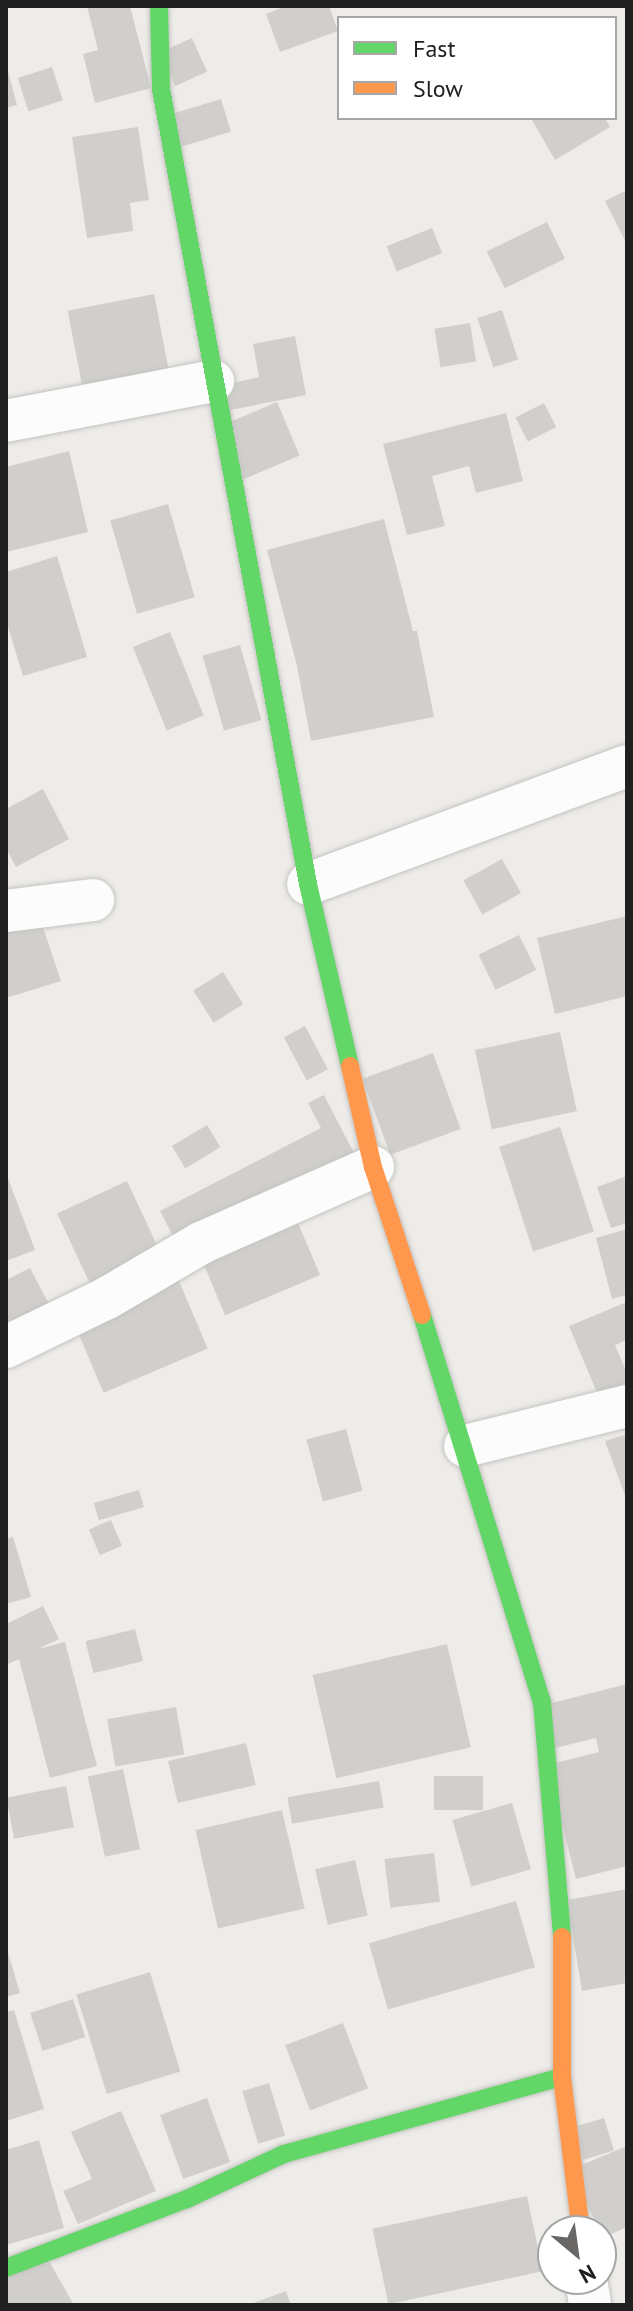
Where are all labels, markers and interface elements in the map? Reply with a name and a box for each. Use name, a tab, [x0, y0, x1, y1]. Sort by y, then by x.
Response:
legend	[337, 16, 617, 120]
text: Fast	[413, 33, 456, 64]
text: Slow	[413, 73, 463, 104]
north arrow	[537, 2215, 617, 2295]
text: N	[575, 2258, 601, 2290]

